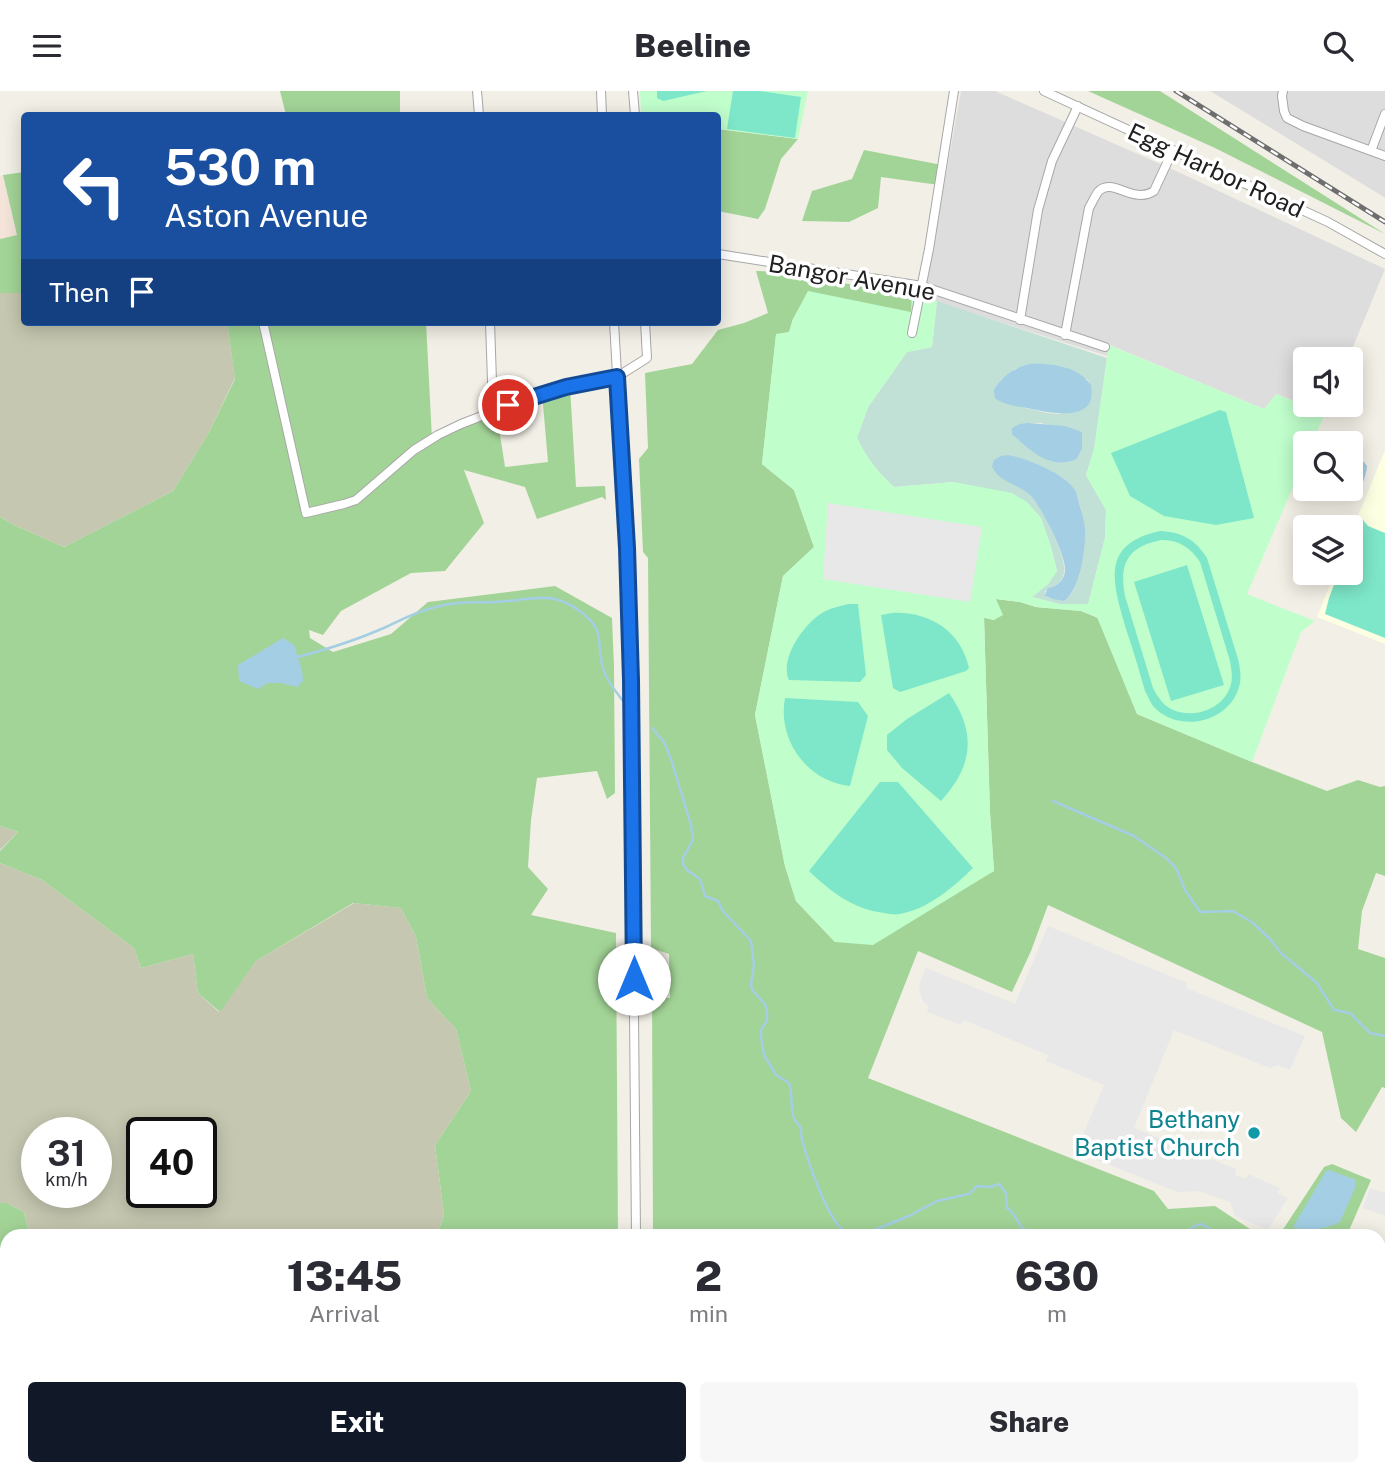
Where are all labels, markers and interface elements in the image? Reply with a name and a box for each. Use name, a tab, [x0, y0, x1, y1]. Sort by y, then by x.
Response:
icon: menu	[28, 27, 66, 65]
text: Beeline	[634, 27, 751, 64]
icon: search	[1319, 27, 1357, 65]
street label: Egg Harbor Road	[1124, 117, 1308, 223]
text: 530 m	[164, 138, 316, 196]
icon: left	[49, 140, 140, 231]
text: Aston Avenue	[164, 197, 368, 234]
street label: Bangor Avenue	[766, 249, 938, 305]
icon: arrive	[123, 273, 161, 311]
text: Then	[49, 277, 109, 308]
map controls	[1293, 347, 1363, 585]
button: sound	[1293, 347, 1363, 417]
pin	[478, 375, 538, 435]
icon: arrive	[489, 386, 527, 424]
button: search	[1293, 431, 1363, 501]
button: layers	[1293, 515, 1363, 585]
position arrow	[597, 942, 671, 1016]
place label: Bethany Baptist Church	[1074, 1105, 1240, 1161]
speed limit sign: 40	[126, 1117, 217, 1208]
marker: Bethany Baptist Church	[1246, 1125, 1262, 1141]
text: 31	[47, 1133, 86, 1174]
text: km/h	[45, 1169, 88, 1190]
text: 13:45	[287, 1251, 402, 1300]
text: 2	[695, 1251, 722, 1300]
text: 630	[1015, 1251, 1099, 1300]
text: Arrival	[309, 1300, 380, 1327]
text: min	[689, 1300, 728, 1327]
text: m	[1047, 1300, 1067, 1327]
button: Exit	[28, 1382, 686, 1462]
button: Share	[700, 1382, 1358, 1462]

